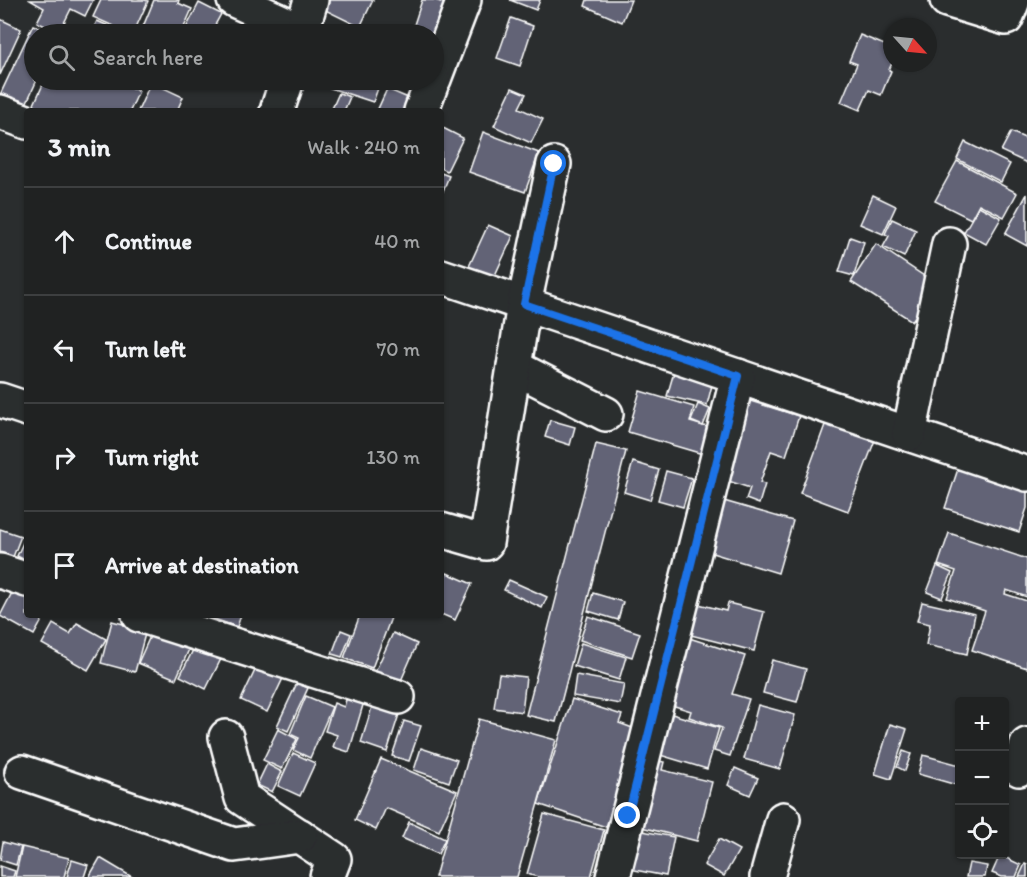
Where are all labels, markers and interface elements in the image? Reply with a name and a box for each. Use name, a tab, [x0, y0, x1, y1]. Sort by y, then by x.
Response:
north arrow	[883, 18, 937, 72]
search box	[24, 24, 444, 90]
icon: search	[45, 41, 78, 74]
text: Search here	[93, 44, 203, 71]
text: 3 min	[48, 131, 110, 163]
text: Walk · 240 m	[307, 135, 420, 159]
route start	[540, 150, 566, 176]
icon: ahead	[48, 225, 81, 258]
text: Continue	[105, 228, 192, 255]
text: 40 m	[374, 229, 420, 253]
icon: left	[48, 333, 81, 366]
text: Turn left	[105, 336, 186, 363]
text: 70 m	[376, 337, 420, 361]
icon: right	[48, 441, 81, 474]
text: Turn right	[105, 444, 199, 471]
text: 130 m	[366, 445, 420, 469]
icon: arrive	[48, 549, 81, 582]
text: Arrive at destination	[105, 552, 299, 579]
map controls	[955, 697, 1009, 859]
button: +	[955, 697, 1009, 751]
button: −	[955, 751, 1009, 805]
route end	[614, 802, 640, 828]
button: locate	[955, 805, 1009, 859]

